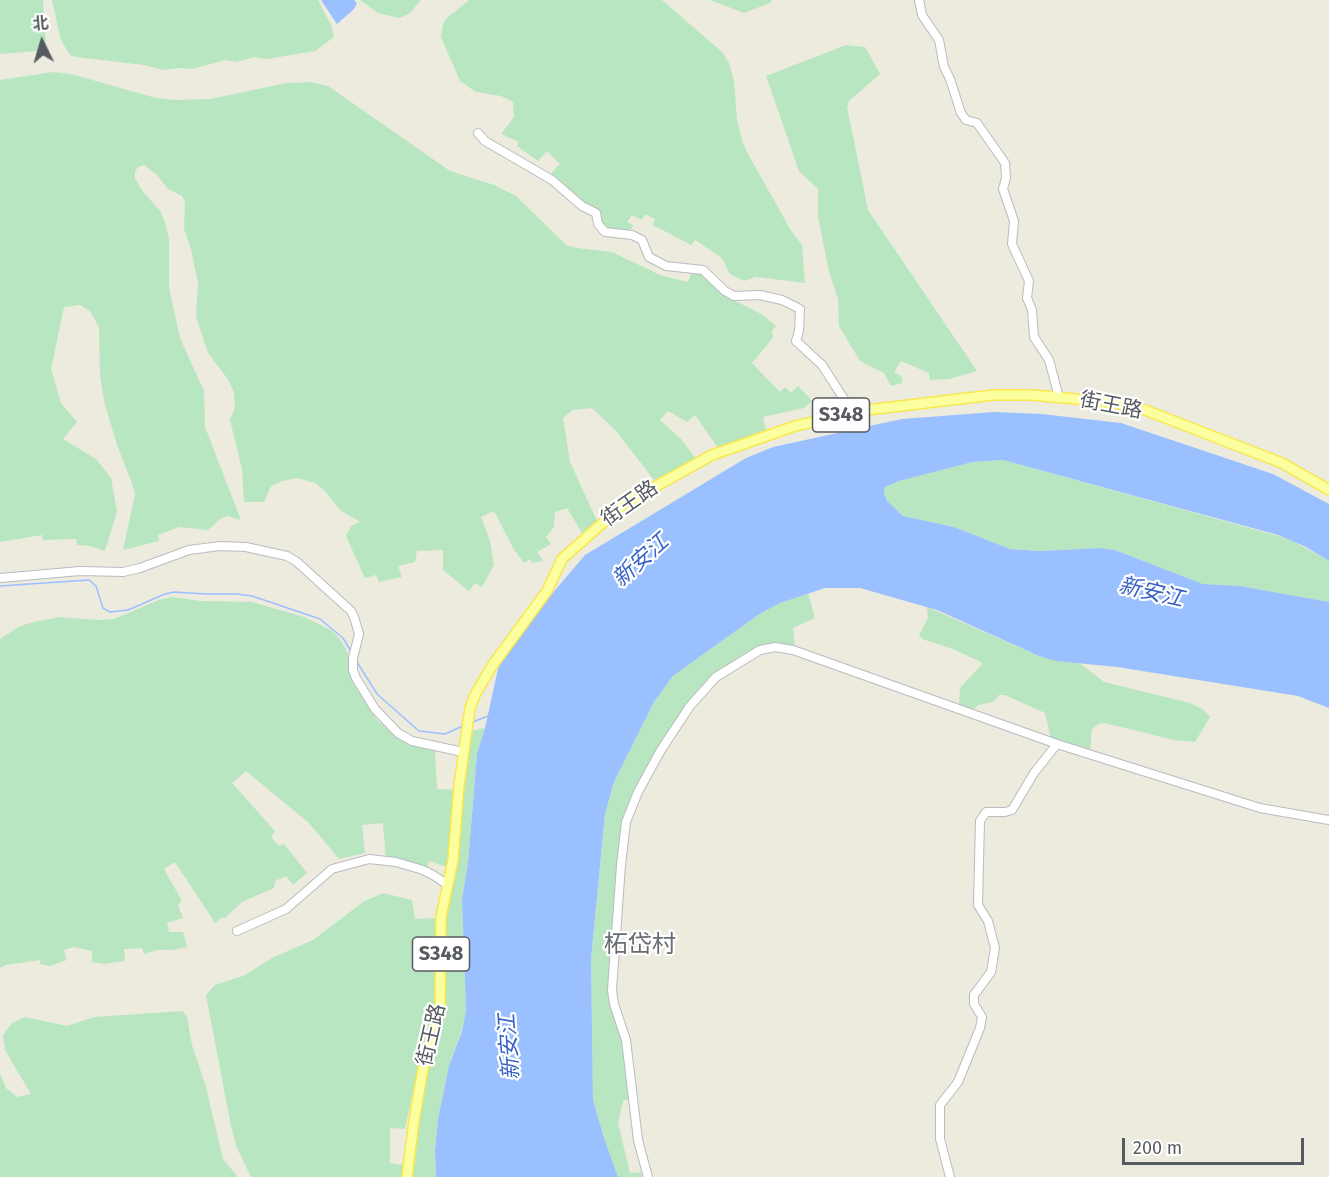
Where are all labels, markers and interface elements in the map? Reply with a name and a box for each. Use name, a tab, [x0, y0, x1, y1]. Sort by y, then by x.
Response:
north arrow	[12, 12, 72, 72]
text: 北	[32, 13, 49, 34]
street label: 街王路	[1078, 388, 1144, 424]
road number: S348	[812, 398, 870, 432]
street label: 街王路	[597, 476, 663, 532]
water label: 新安江	[608, 529, 674, 593]
water label: 新安江	[1116, 573, 1186, 613]
district label: 柘岱村	[604, 931, 676, 959]
road number: S348	[412, 937, 470, 971]
street label: 街王路	[413, 1001, 451, 1069]
water label: 新安江	[495, 1013, 525, 1081]
scale bar	[1125, 1126, 1306, 1164]
text: 200 m	[1133, 1137, 1182, 1159]

